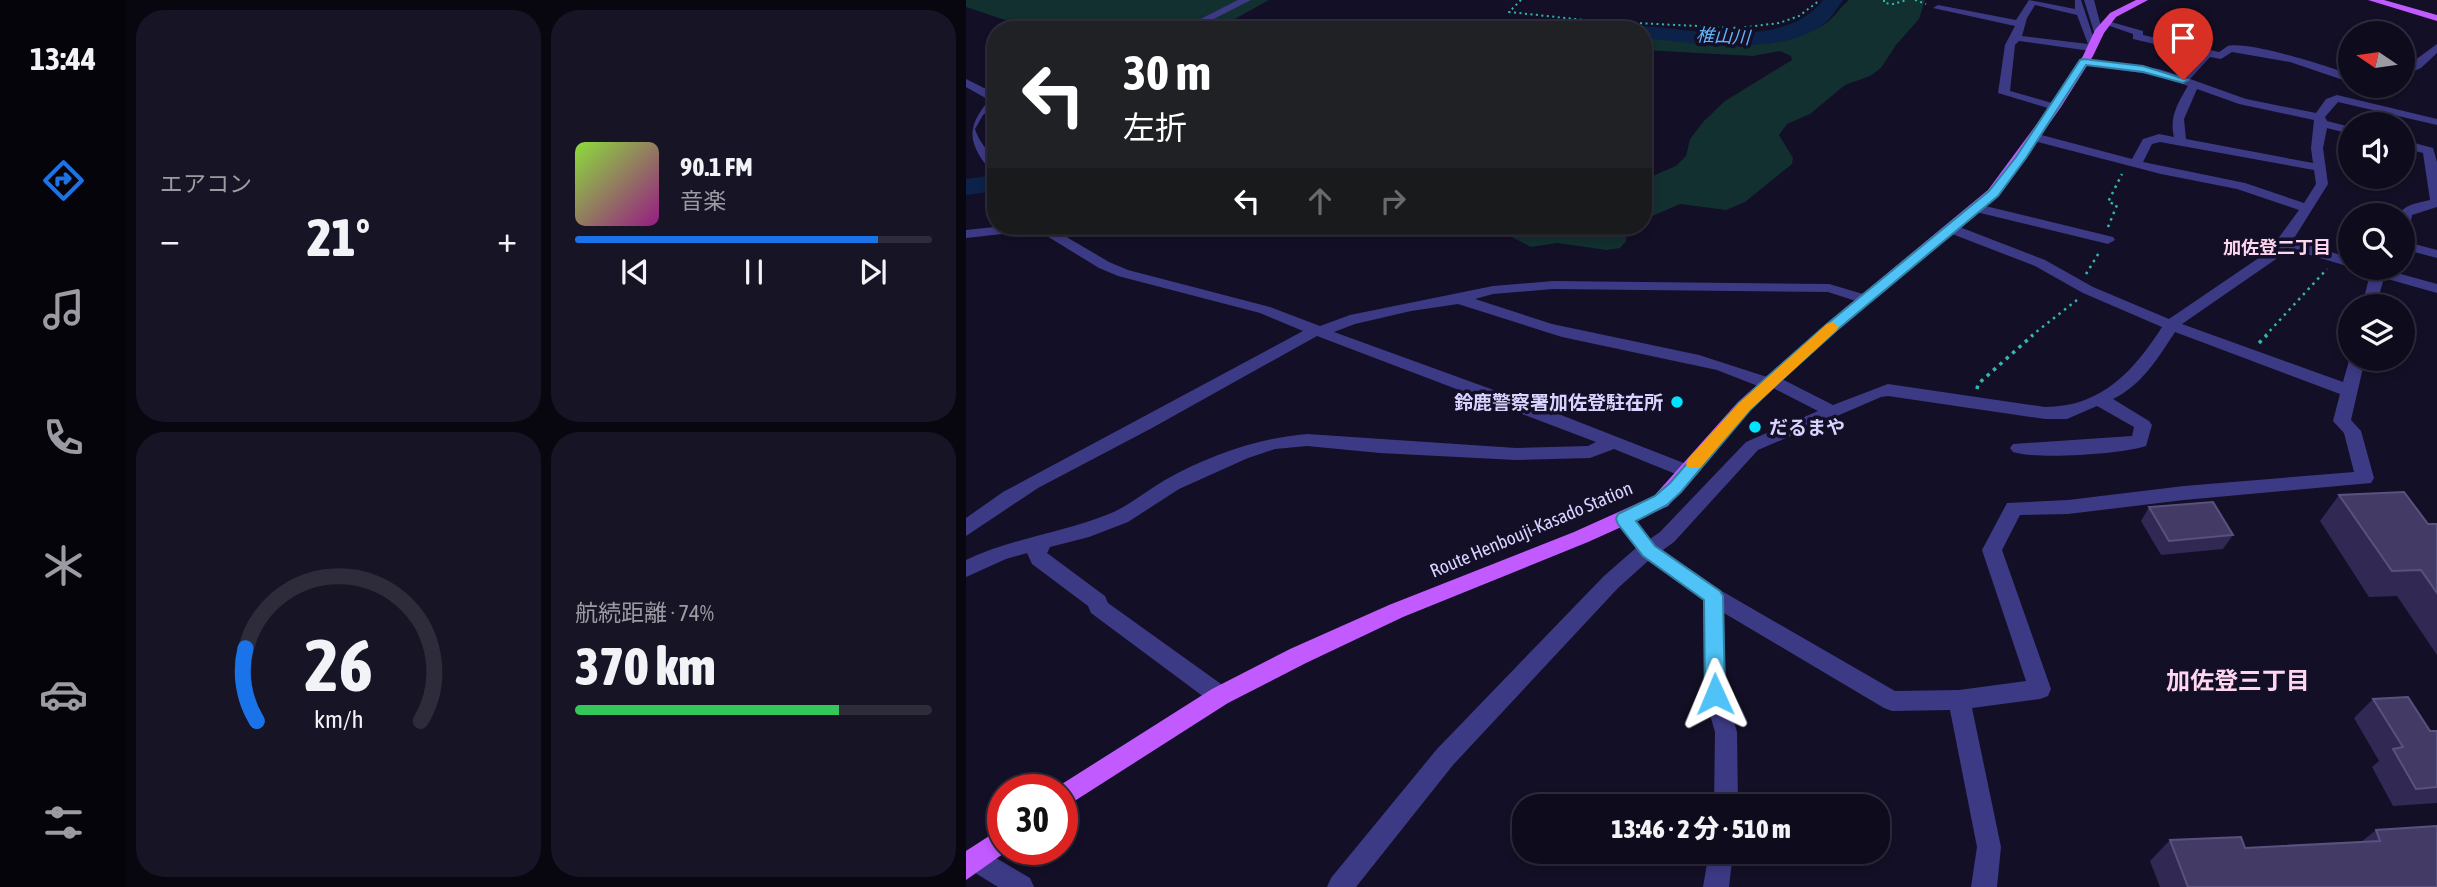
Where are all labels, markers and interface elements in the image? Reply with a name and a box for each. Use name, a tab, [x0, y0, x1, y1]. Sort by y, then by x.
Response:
pin	[2153, 8, 2213, 80]
icon: arrive	[2164, 19, 2202, 57]
north arrow	[2338, 21, 2415, 98]
map controls	[2338, 21, 2415, 371]
water label: 椎山川	[1695, 24, 1753, 48]
text: 13:44	[30, 40, 96, 77]
text: 30 m	[1123, 44, 1211, 100]
icon: left	[1008, 49, 1099, 140]
text: 左折	[1123, 109, 1187, 146]
button: sound	[2338, 112, 2415, 189]
text: 90.1 FM	[680, 152, 753, 182]
icon: directions	[39, 156, 88, 205]
text: エアコン	[160, 171, 252, 197]
icon: left	[1228, 182, 1266, 220]
icon: ahead	[1301, 182, 1339, 220]
icon: right	[1374, 182, 1412, 220]
text: 音楽	[680, 188, 726, 214]
button: search	[2338, 203, 2415, 280]
text: 21°	[307, 207, 370, 267]
text: −	[160, 217, 180, 260]
text: +	[497, 217, 517, 260]
district label: 加佐登二丁目	[2223, 237, 2331, 258]
icon: previous	[616, 253, 654, 291]
icon: pause	[735, 253, 773, 291]
icon: next	[854, 253, 892, 291]
icon: music	[39, 285, 88, 334]
button: layers	[2338, 294, 2415, 371]
place label: 鈴鹿警察署加佐登駐在所	[1454, 391, 1663, 413]
marker: 鈴鹿警察署加佐登駐在所	[1669, 394, 1685, 410]
icon: phone	[39, 413, 88, 462]
place label: だるまや	[1769, 416, 1845, 438]
marker: だるまや	[1747, 419, 1763, 435]
street label: Route Henbouji-Kasado Station	[1426, 476, 1636, 582]
icon: climate	[39, 541, 88, 590]
text: 航続距離 · 74%	[575, 600, 714, 626]
text: 26	[304, 623, 373, 706]
text: 370 km	[575, 636, 716, 696]
position arrow	[1678, 657, 1752, 731]
district label: 加佐登三丁目	[2166, 667, 2310, 694]
icon: car	[39, 670, 88, 719]
text: km/h	[314, 704, 363, 732]
speed limit sign: 30	[987, 774, 1078, 865]
icon: filters	[39, 798, 88, 847]
text: 13:46 · 2 分 · 510 m	[1611, 814, 1791, 844]

